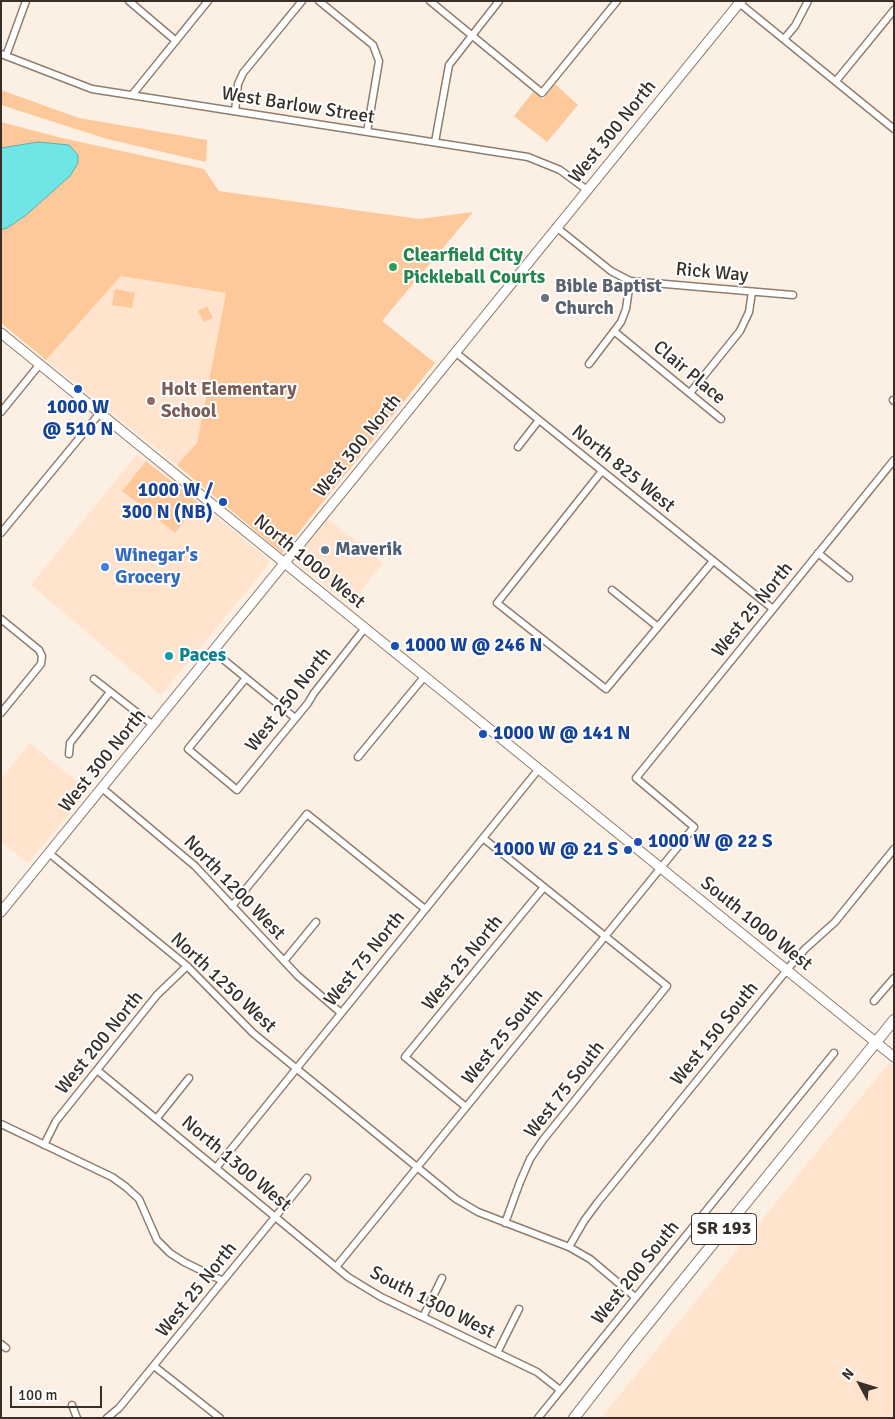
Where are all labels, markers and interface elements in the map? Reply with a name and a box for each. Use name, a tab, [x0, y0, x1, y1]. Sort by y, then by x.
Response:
street label: West 300 North	[564, 76, 662, 188]
street label: West Barlow Street	[220, 83, 376, 129]
place label: Clearfield City Pickleball Courts	[403, 245, 545, 289]
street label: Rick Way	[675, 258, 749, 288]
marker: Clearfield City Pickleball Courts	[387, 261, 399, 273]
place label: Bible Baptist Church	[555, 276, 662, 320]
marker: Bible Baptist Church	[539, 292, 551, 304]
street label: Clair Place	[648, 336, 730, 410]
place label: Holt Elementary School	[161, 379, 297, 423]
marker: 1000 W @ 510 N	[72, 383, 84, 395]
street label: West 300 North	[309, 390, 407, 502]
marker: Holt Elementary School	[145, 395, 157, 407]
place label: 1000 W @ 510 N	[43, 397, 113, 441]
street label: North 825 West	[567, 420, 679, 518]
place label: 1000 W / 300 N (NB)	[122, 480, 213, 524]
marker: 1000 W / 300 N (NB)	[217, 496, 229, 508]
street label: North 1000 West	[249, 510, 369, 614]
place label: Maverik	[335, 539, 402, 561]
marker: Maverik	[319, 544, 331, 556]
place label: Winegar's Grocery	[115, 545, 198, 589]
street label: West 25 North	[708, 558, 798, 662]
marker: Winegar's Grocery	[99, 561, 111, 573]
place label: 1000 W @ 246 N	[405, 635, 543, 657]
marker: 1000 W @ 246 N	[389, 640, 401, 652]
street label: West 250 North	[241, 643, 337, 757]
place label: Paces	[179, 645, 226, 667]
marker: Paces	[163, 650, 175, 662]
street label: West 300 North	[54, 705, 152, 817]
place label: 1000 W @ 141 N	[493, 723, 631, 745]
marker: 1000 W @ 141 N	[477, 728, 489, 740]
street label: North 1200 West	[178, 831, 290, 945]
place label: 1000 W @ 22 S	[648, 831, 773, 853]
marker: 1000 W @ 22 S	[632, 836, 644, 848]
place label: 1000 W @ 21 S	[493, 839, 618, 861]
marker: 1000 W @ 21 S	[622, 844, 634, 856]
street label: South 1000 West	[696, 872, 816, 976]
street label: West 75 North	[320, 907, 410, 1011]
street label: West 25 North	[418, 911, 508, 1015]
street label: North 1250 West	[165, 928, 281, 1038]
street label: West 150 South	[666, 978, 764, 1090]
street label: West 25 South	[457, 985, 549, 1089]
street label: West 200 North	[51, 987, 149, 1099]
street label: West 75 South	[520, 1037, 610, 1143]
street label: North 1300 West	[176, 1111, 296, 1217]
road number: SR 193	[692, 1214, 756, 1244]
street label: West 200 South	[587, 1217, 685, 1329]
street label: West 25 North	[152, 1238, 242, 1342]
street label: South 1300 West	[366, 1262, 498, 1344]
north arrow	[835, 1359, 885, 1409]
text: N	[838, 1365, 858, 1383]
scale bar	[12, 1376, 105, 1408]
text: 100 m	[18, 1386, 58, 1404]

